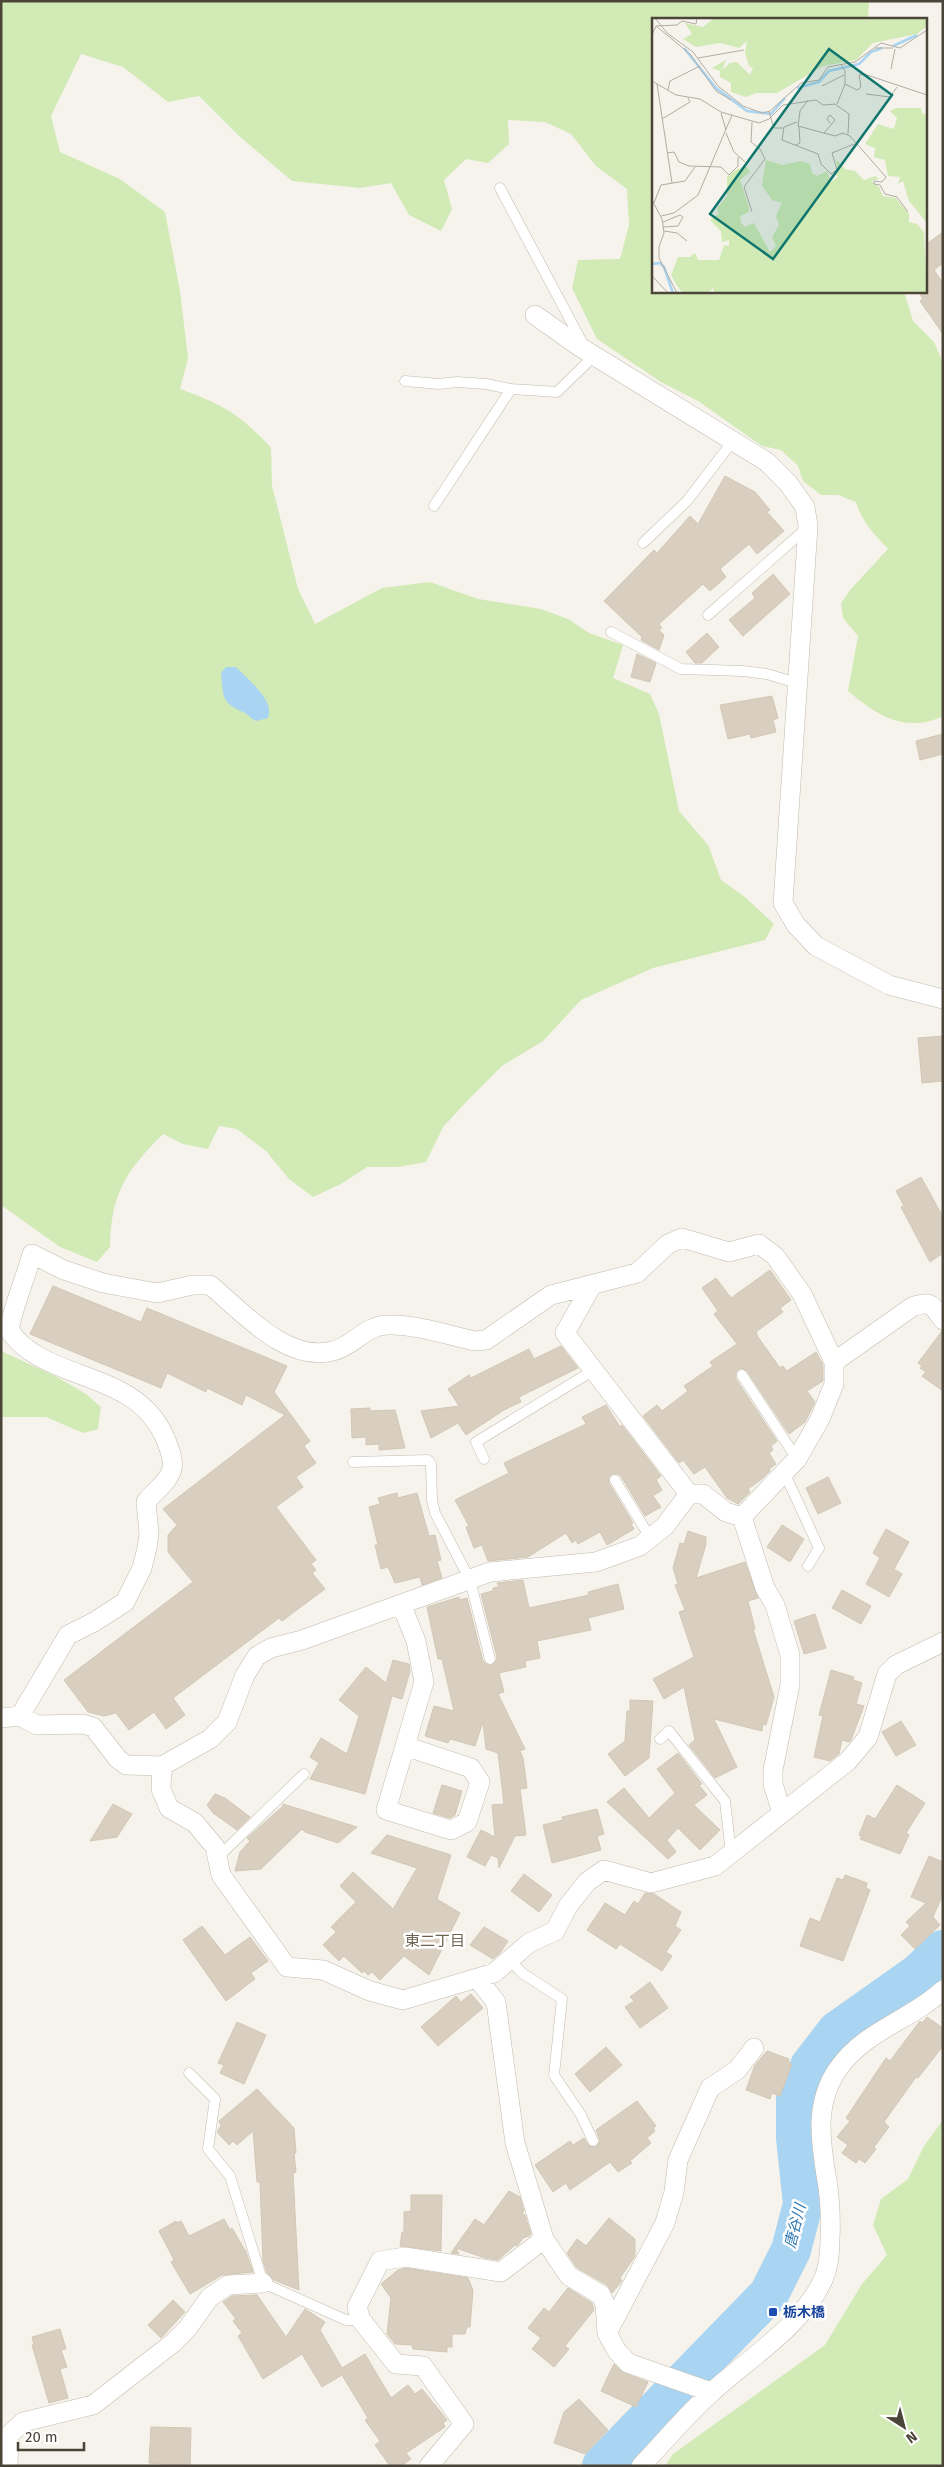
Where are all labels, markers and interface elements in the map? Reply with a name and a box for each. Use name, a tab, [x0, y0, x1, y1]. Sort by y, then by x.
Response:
inset map	[652, 18, 926, 292]
district label: 東二丁目	[405, 1932, 465, 1950]
water label: 唐谷川	[781, 2200, 810, 2250]
place label: 栃木橋	[783, 2304, 825, 2321]
marker: 栃木橋	[767, 2306, 779, 2318]
north arrow	[879, 2402, 929, 2452]
scale bar	[18, 2420, 84, 2452]
text: 20 m	[25, 2428, 58, 2446]
text: N	[903, 2428, 920, 2447]

